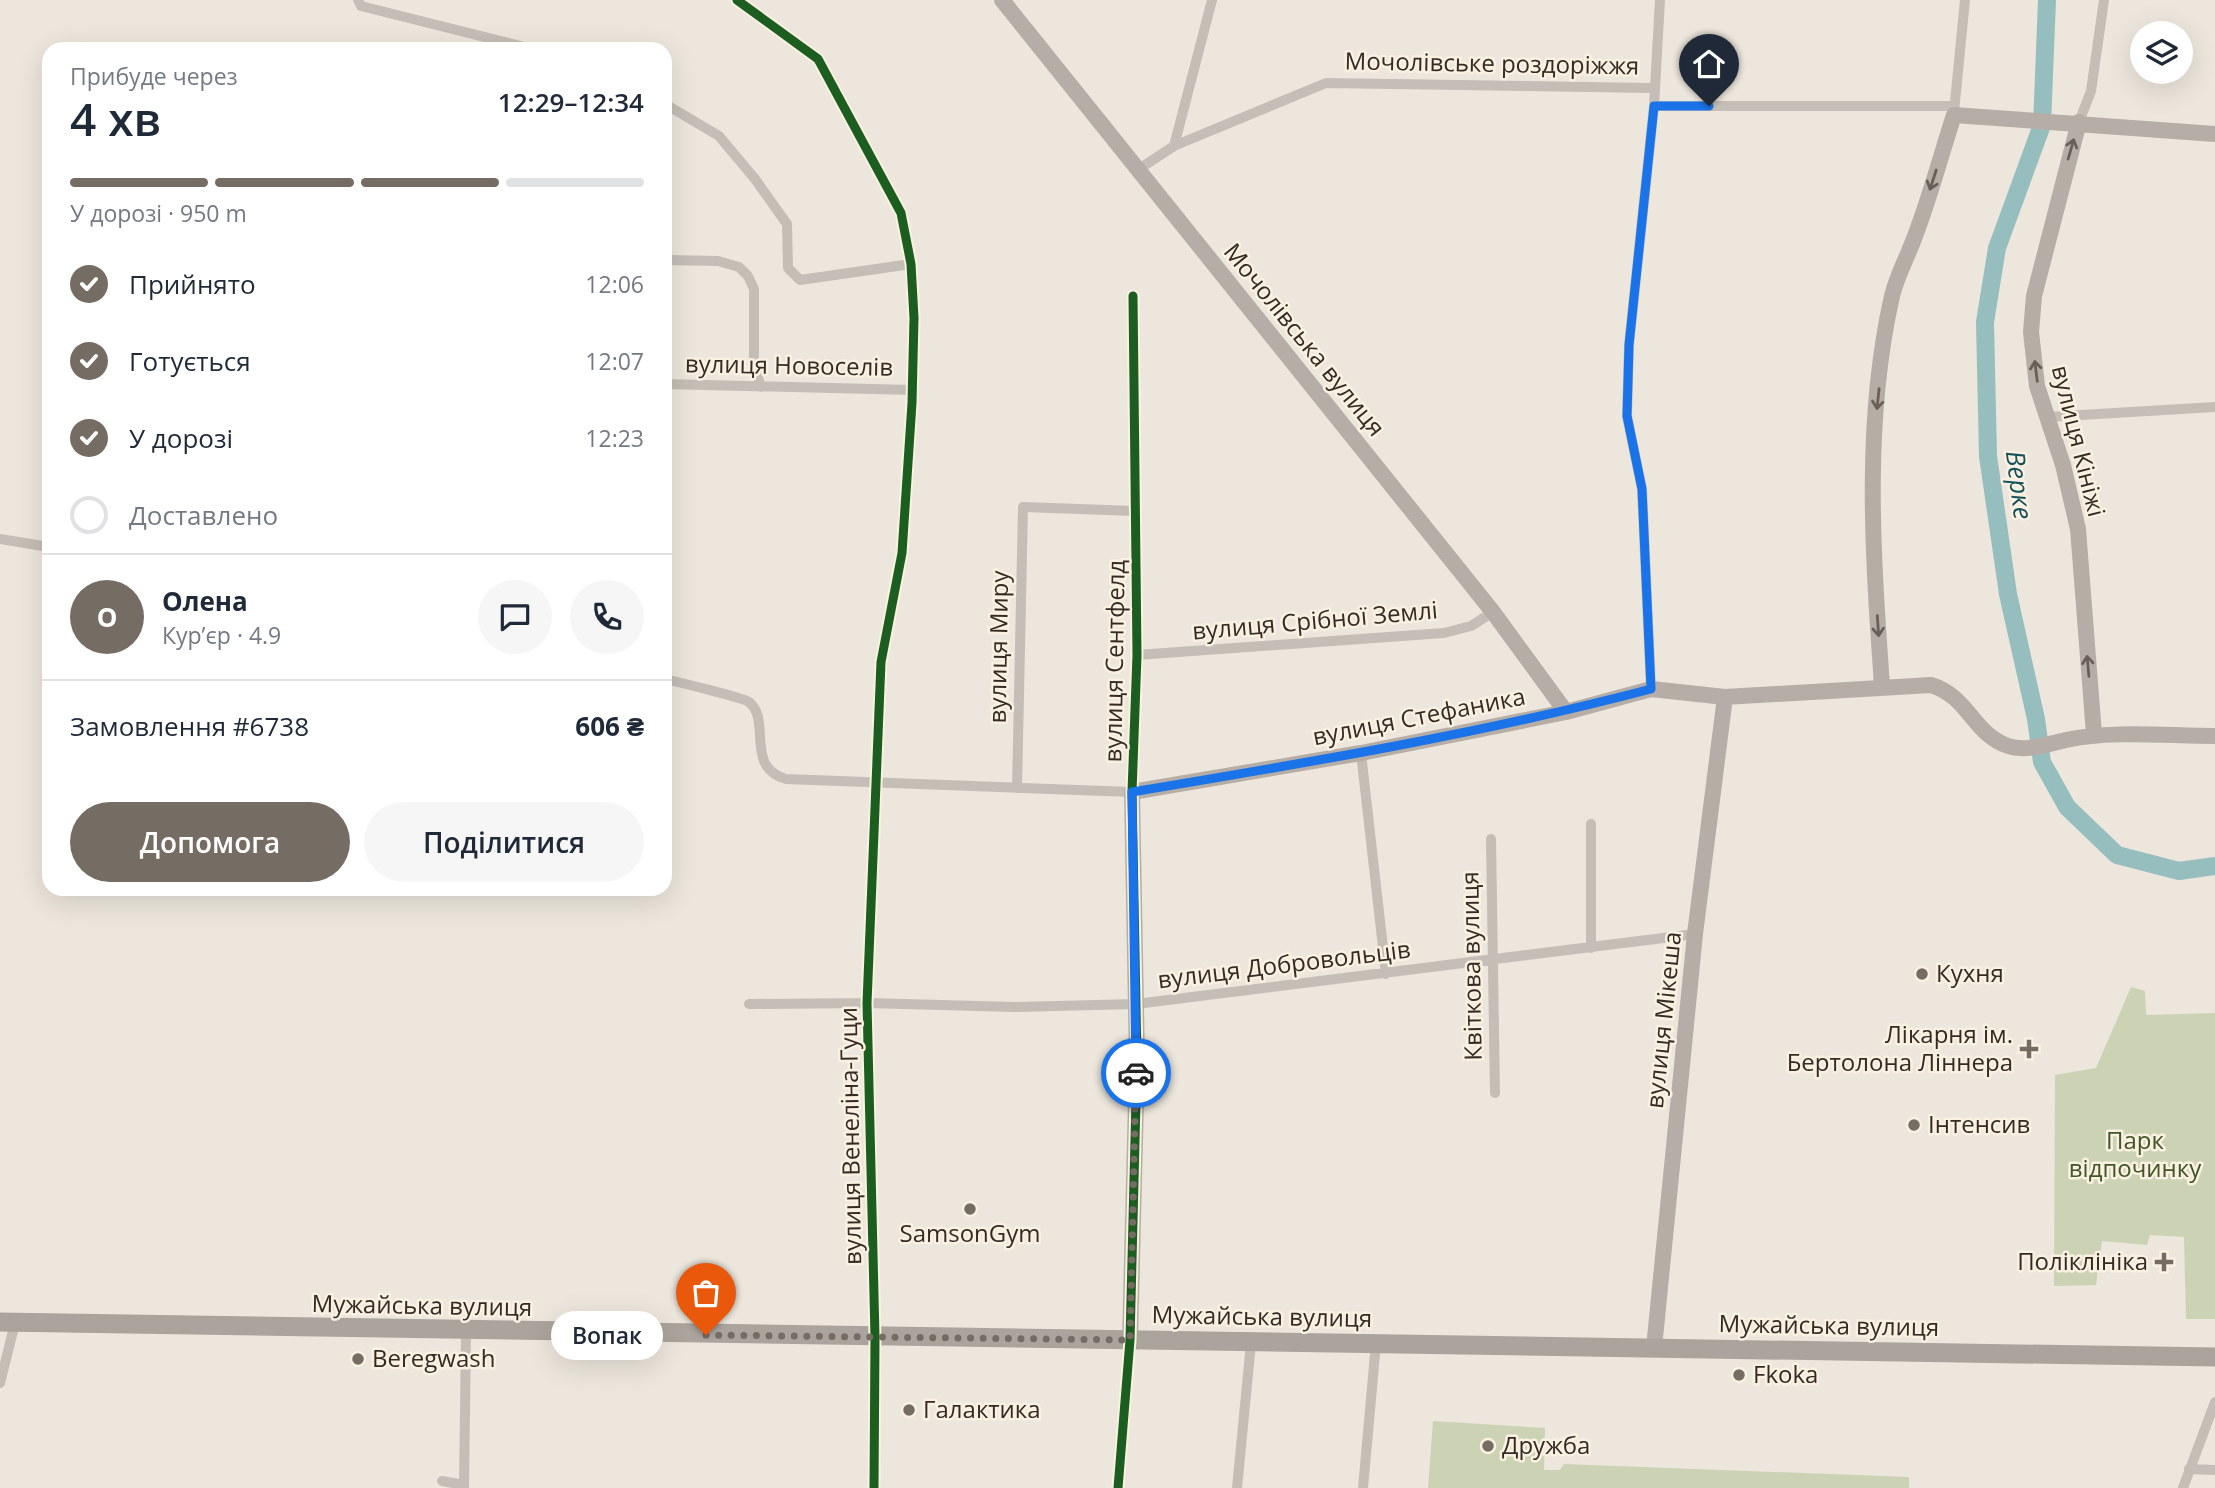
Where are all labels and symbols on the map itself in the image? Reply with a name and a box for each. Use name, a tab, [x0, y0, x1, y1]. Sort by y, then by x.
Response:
pin	[1679, 34, 1739, 106]
street label: Мочолівське роздоріжжя	[1344, 43, 1640, 82]
one-way arrow	[2066, 138, 2079, 160]
one-way arrow	[1926, 169, 1939, 191]
street label: Мочолівська вулиця	[1217, 236, 1393, 442]
street label: вулиця Новоселів	[685, 346, 893, 383]
one-way arrow	[2029, 360, 2042, 383]
street label: вулиця Кініжі	[2045, 361, 2114, 520]
one-way arrow	[1871, 388, 1884, 410]
water label: Верке	[1998, 448, 2042, 521]
street label: вулиця Сентфелд	[1095, 559, 1132, 763]
street label: вулиця Миру	[980, 569, 1015, 724]
street label: вулиця Срібної Землі	[1191, 592, 1439, 647]
one-way arrow	[1872, 615, 1885, 637]
one-way arrow	[2081, 655, 2094, 678]
street label: вулиця Стефаника	[1310, 679, 1528, 752]
street label: Квіткова вулиця	[1452, 871, 1489, 1061]
street label: вулиця Мікеша	[1637, 930, 1688, 1110]
street label: вулиця Добровольців	[1155, 932, 1412, 995]
place label: Кухня	[1936, 956, 2004, 989]
marker: Кухня	[1914, 966, 1930, 982]
street label: вулиця Венеліна-Гуци	[831, 1007, 868, 1265]
place label: Лікарня ім. Бертолона Ліннера	[1787, 1017, 2013, 1078]
courier	[1101, 1038, 1171, 1108]
marker: Лікарня ім. Бертолона Ліннера	[2019, 1039, 2039, 1059]
place label: Інтенсив	[1928, 1107, 2030, 1140]
marker: Інтенсив	[1906, 1117, 1922, 1133]
park label: Парк відпочинку	[2069, 1123, 2202, 1184]
marker: SamsonGym	[962, 1201, 978, 1217]
place label: SamsonGym	[900, 1216, 1041, 1249]
place label: Поліклініка	[2017, 1244, 2148, 1277]
marker: Поліклініка	[2154, 1252, 2174, 1272]
pin	[676, 1263, 736, 1335]
street label: Мужайська вулиця	[311, 1286, 533, 1323]
street label: Мужайська вулиця	[1151, 1297, 1373, 1334]
street label: Мужайська вулиця	[1718, 1306, 1940, 1343]
callout: Вопак	[552, 1310, 664, 1360]
place label: Beregwash	[372, 1341, 495, 1374]
marker: Beregwash	[350, 1351, 366, 1367]
place label: Fkoka	[1753, 1357, 1818, 1390]
marker: Fkoka	[1731, 1367, 1747, 1383]
place label: Галактика	[923, 1392, 1041, 1425]
marker: Галактика	[901, 1402, 917, 1418]
place label: Дружба	[1502, 1428, 1590, 1461]
marker: Дружба	[1480, 1438, 1496, 1454]

